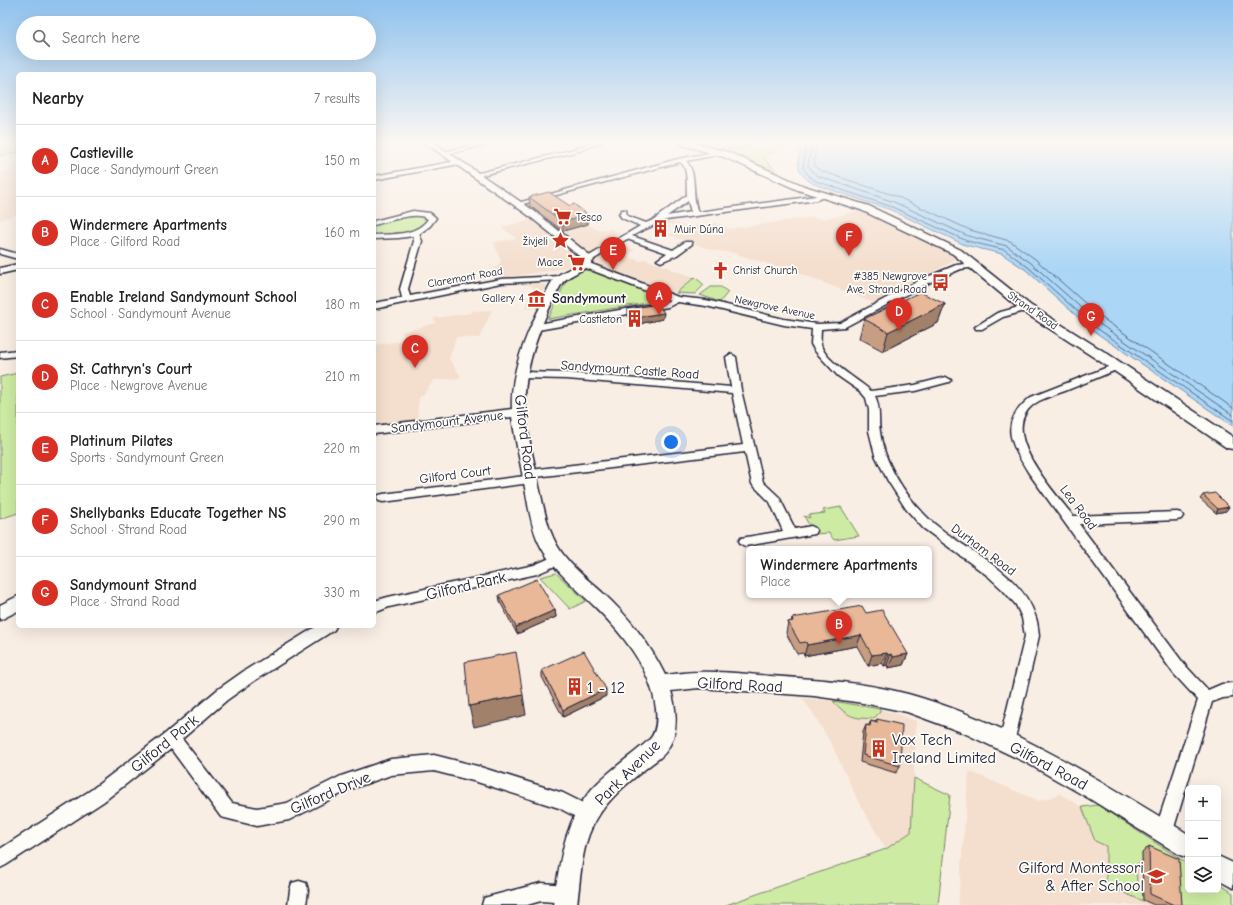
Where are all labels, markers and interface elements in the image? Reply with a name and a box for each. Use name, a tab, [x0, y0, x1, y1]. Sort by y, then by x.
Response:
search box	[16, 16, 376, 60]
icon: search	[30, 27, 52, 49]
text: Search here	[62, 29, 140, 47]
text: Nearby	[32, 89, 83, 108]
text: 7 results	[314, 91, 360, 106]
text: Castleville	[70, 144, 133, 162]
text: A	[41, 153, 49, 168]
text: 150 m	[325, 153, 360, 168]
text: Place · Sandymount Green	[70, 162, 218, 177]
supermarket icon: Tesco	[553, 207, 573, 227]
place label: Tesco	[576, 211, 602, 224]
text: Windermere Apartments	[70, 216, 227, 234]
building icon: Muir Dúna	[651, 219, 671, 239]
place label: Muir Dúna	[674, 223, 724, 236]
pin: F	[836, 223, 862, 256]
text: B	[41, 225, 49, 240]
text: 160 m	[325, 225, 360, 240]
place icon: živjeli	[551, 231, 571, 251]
text: Place · Gilford Road	[70, 234, 180, 249]
place label: živjeli	[523, 235, 548, 248]
pin: E	[600, 237, 626, 270]
supermarket icon: Mace	[566, 252, 586, 272]
place label: Mace	[537, 256, 563, 269]
church icon: Christ Church	[710, 260, 730, 280]
street label: Claremont Road	[426, 264, 504, 290]
place label: Christ Church	[733, 264, 798, 277]
place label: #385 Newgrove Ave, Strand Road	[847, 270, 927, 296]
bus stop icon: #385 Newgrove Ave, Strand Road	[930, 272, 950, 292]
pin: A	[646, 282, 672, 315]
text: Enable Ireland Sandymount School	[70, 288, 297, 306]
museum icon: Gallery 4	[527, 288, 547, 308]
street label: Strand Road	[1005, 288, 1060, 333]
district label: Sandymount	[552, 290, 626, 307]
place label: Gallery 4	[482, 292, 524, 305]
street label: Newgrove Avenue	[733, 293, 817, 322]
text: C	[41, 297, 49, 312]
text: 180 m	[325, 297, 360, 312]
pin: D	[886, 298, 912, 331]
pin: G	[1078, 303, 1104, 336]
text: School · Sandymount Avenue	[70, 306, 231, 321]
building icon: Castleton	[625, 309, 645, 329]
place label: Castleton	[579, 313, 622, 326]
pin: C	[402, 335, 428, 368]
street label: Sandymount Castle Road	[560, 357, 700, 382]
text: St. Cathryn's Court	[70, 360, 192, 378]
text: D	[41, 369, 49, 384]
text: 210 m	[325, 369, 360, 384]
text: Place · Newgrove Avenue	[70, 378, 207, 393]
street label: Gilford Road	[511, 394, 539, 481]
street label: Sandymount Avenue	[390, 407, 504, 436]
text: Platinum Pilates	[70, 432, 173, 450]
your location	[661, 432, 681, 452]
text: E	[41, 441, 49, 456]
text: 220 m	[323, 441, 360, 456]
text: Sports · Sandymount Green	[70, 450, 224, 465]
street label: Gilford Court	[419, 463, 493, 486]
street label: Lea Road	[1057, 482, 1100, 533]
text: Shellybanks Educate Together NS	[70, 504, 286, 522]
text: F	[41, 513, 49, 528]
text: 290 m	[323, 513, 360, 528]
street label: Durham Road	[949, 520, 1019, 579]
text: School · Strand Road	[70, 522, 187, 537]
popup	[746, 546, 932, 598]
text: Windermere Apartments	[761, 556, 917, 574]
street label: Gilford Park	[424, 568, 508, 604]
text: Place	[761, 574, 790, 589]
text: Sandymount Strand	[70, 576, 197, 594]
text: G	[40, 585, 50, 600]
text: 330 m	[324, 585, 360, 600]
text: Place · Strand Road	[70, 594, 180, 609]
pin: B	[826, 611, 852, 644]
street label: Gilford Road	[697, 674, 783, 696]
building icon: 1 - 12	[564, 677, 584, 697]
place label: 1 - 12	[587, 679, 625, 697]
street label: Gilford Park	[127, 711, 202, 776]
place label: Vox Tech Ireland Limited	[892, 731, 996, 767]
street label: Park Avenue	[591, 736, 664, 809]
building icon: Vox Tech Ireland Limited	[869, 738, 889, 758]
street label: Gilford Road	[1007, 738, 1090, 794]
street label: Gilford Drive	[288, 768, 373, 818]
map controls	[1185, 785, 1221, 893]
button: +	[1185, 785, 1221, 821]
button: −	[1185, 821, 1221, 857]
button: layers	[1185, 857, 1221, 893]
place label: Gilford Montessori & After School	[1019, 859, 1144, 895]
school or university icon: Gilford Montessori & After School	[1147, 866, 1167, 886]

